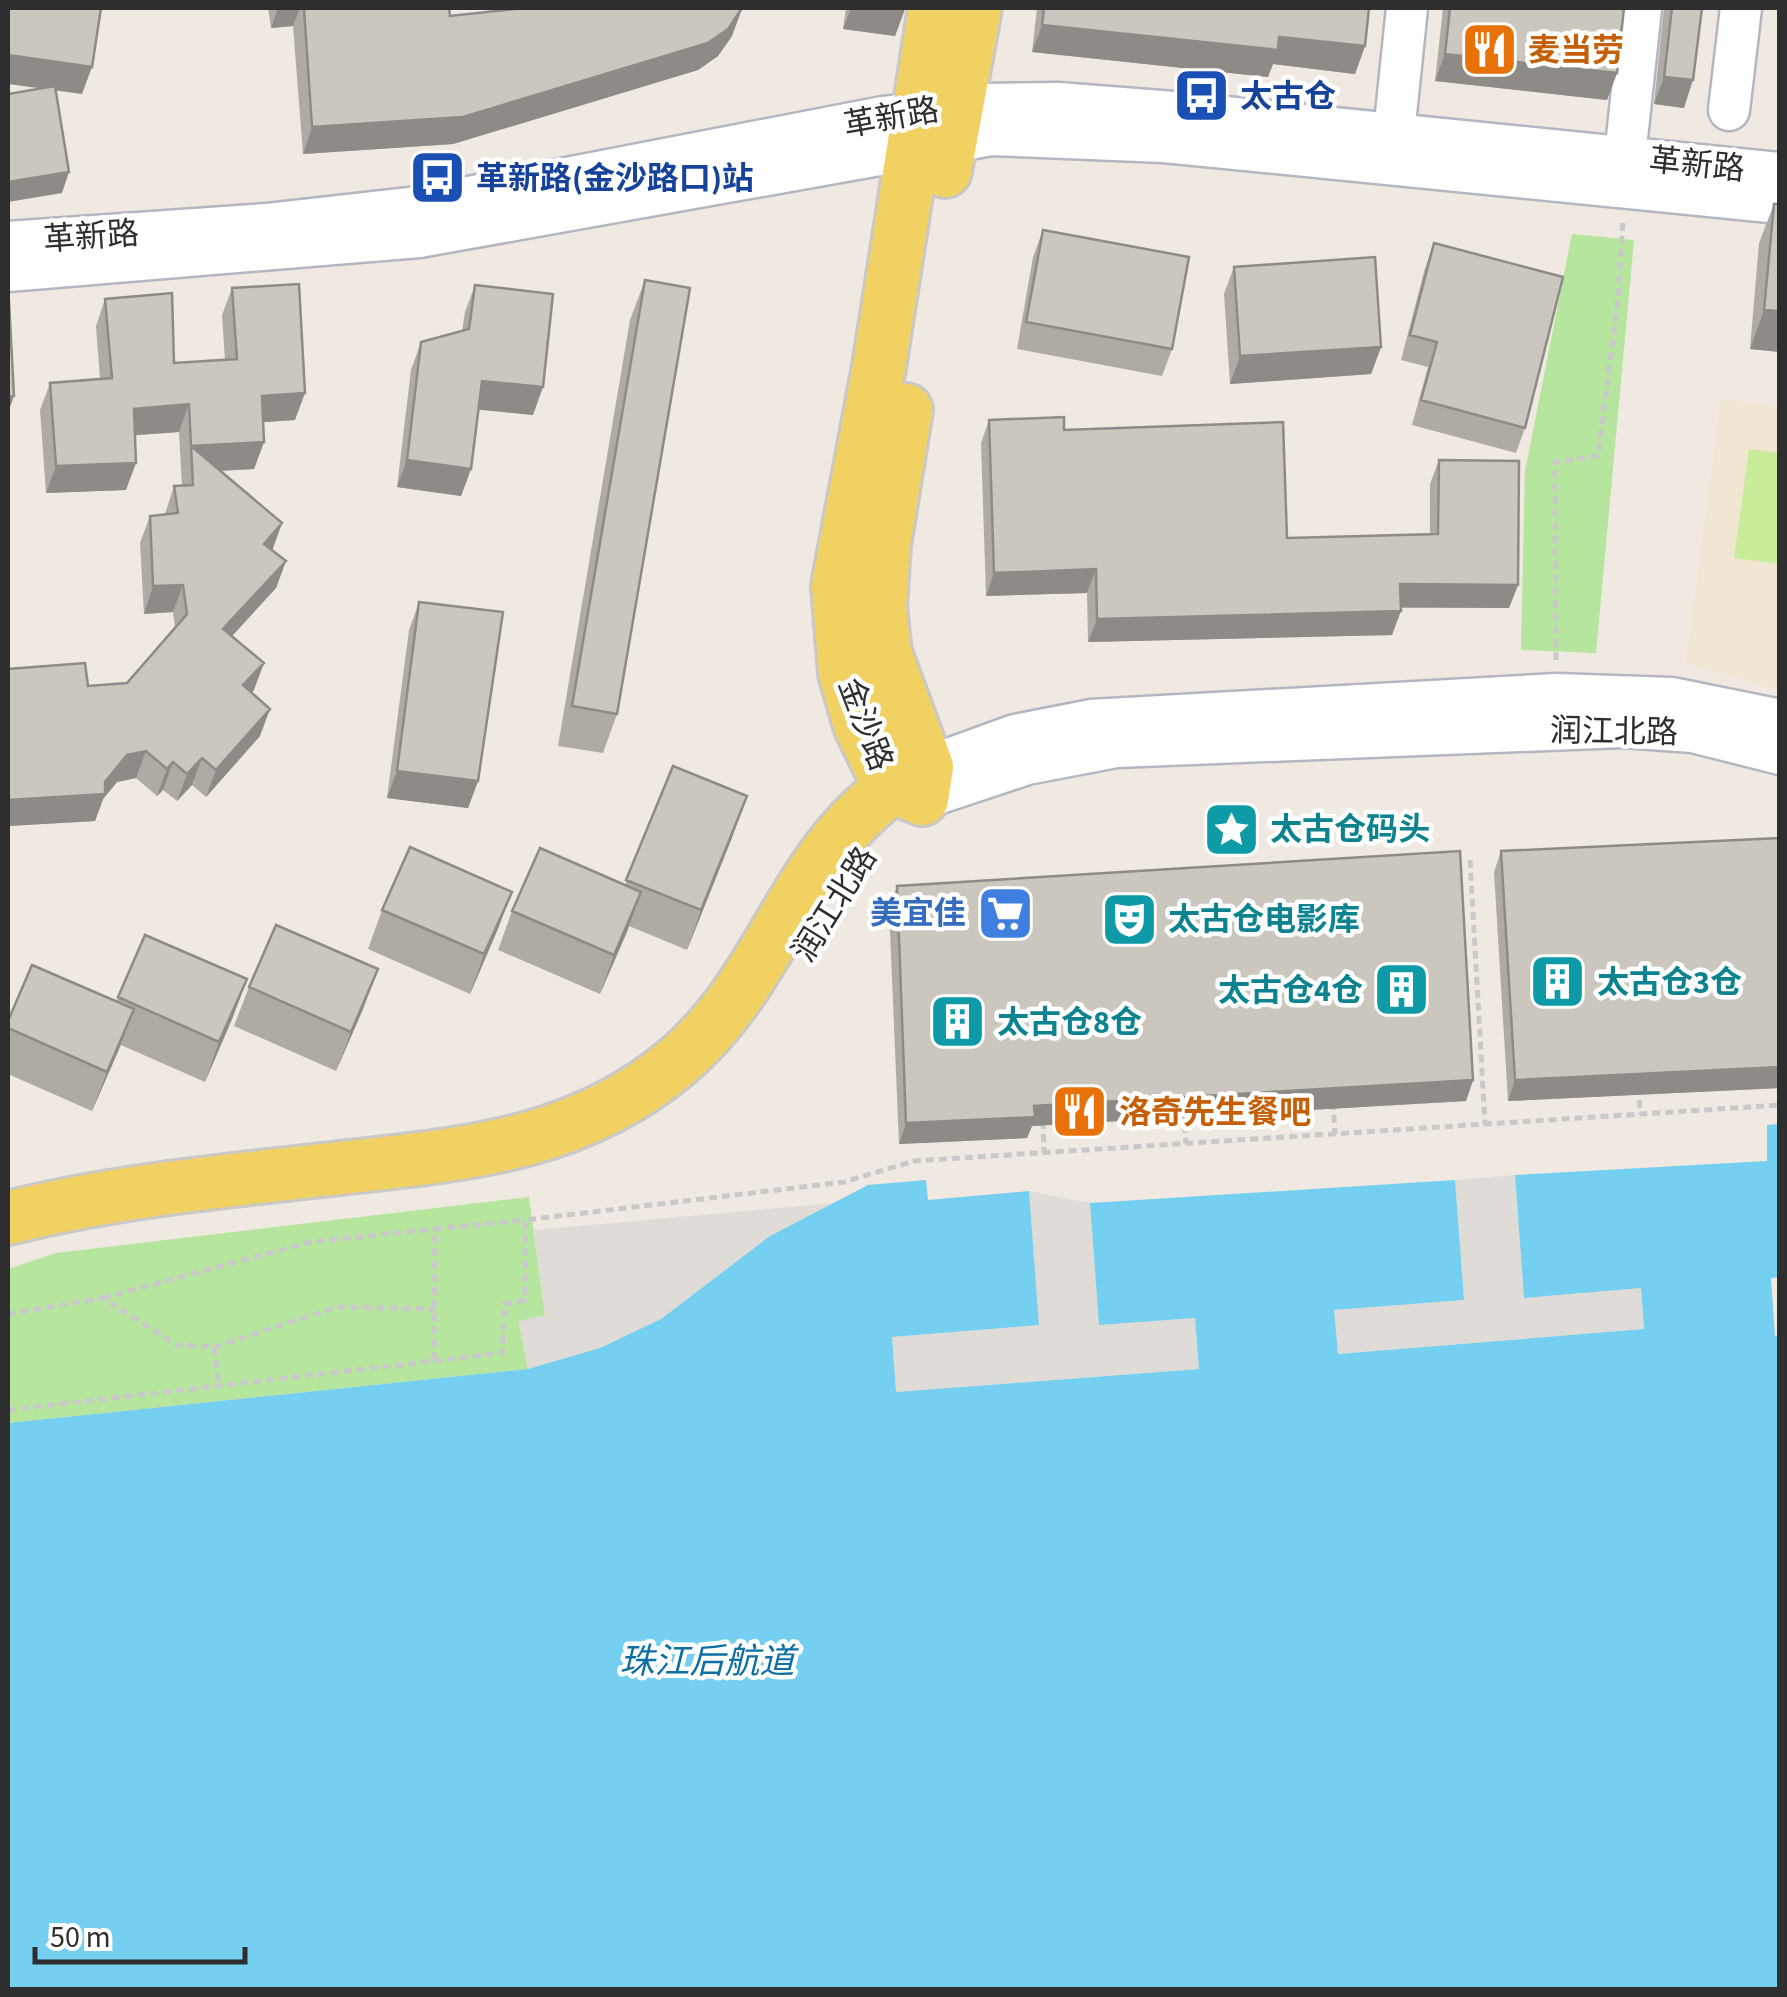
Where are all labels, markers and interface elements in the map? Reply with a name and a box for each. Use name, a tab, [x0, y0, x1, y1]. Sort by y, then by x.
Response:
restaurant icon: 麦当劳	[1459, 20, 1519, 80]
place label: 麦当劳	[1528, 28, 1624, 74]
bus stop icon: 太古仓	[1171, 66, 1231, 126]
place label: 太古仓	[1240, 74, 1336, 120]
street label: 革新路	[840, 87, 942, 149]
street label: 革新路	[1647, 137, 1747, 193]
bus stop icon: 革新路(金沙路口)站	[407, 148, 467, 208]
place label: 革新路(金沙路口)站	[476, 156, 754, 202]
street label: 革新路	[42, 211, 141, 263]
street label: 金沙路	[826, 671, 904, 777]
street label: 润江北路	[1550, 708, 1678, 756]
place icon: 太古仓码头	[1201, 799, 1261, 859]
place label: 太古仓码头	[1270, 807, 1430, 853]
street label: 润江北路	[781, 838, 888, 971]
supermarket icon: 美宜佳	[975, 883, 1035, 943]
theatre icon: 太古仓电影库	[1099, 889, 1159, 949]
place label: 美宜佳	[870, 891, 966, 937]
place label: 太古仓电影库	[1168, 897, 1360, 943]
building icon: 太古仓3仓	[1528, 952, 1588, 1012]
building icon: 太古仓4仓	[1372, 960, 1432, 1020]
place label: 太古仓3仓	[1597, 960, 1742, 1006]
place label: 太古仓4仓	[1218, 968, 1363, 1014]
building icon: 太古仓8仓	[928, 992, 988, 1052]
place label: 太古仓8仓	[997, 1000, 1142, 1046]
restaurant icon: 洛奇先生餐吧	[1050, 1082, 1110, 1142]
place label: 洛奇先生餐吧	[1119, 1090, 1311, 1136]
water label: 珠江后航道	[619, 1637, 799, 1687]
scale bar	[35, 1902, 245, 1964]
text: 50 m	[50, 1916, 111, 1959]

